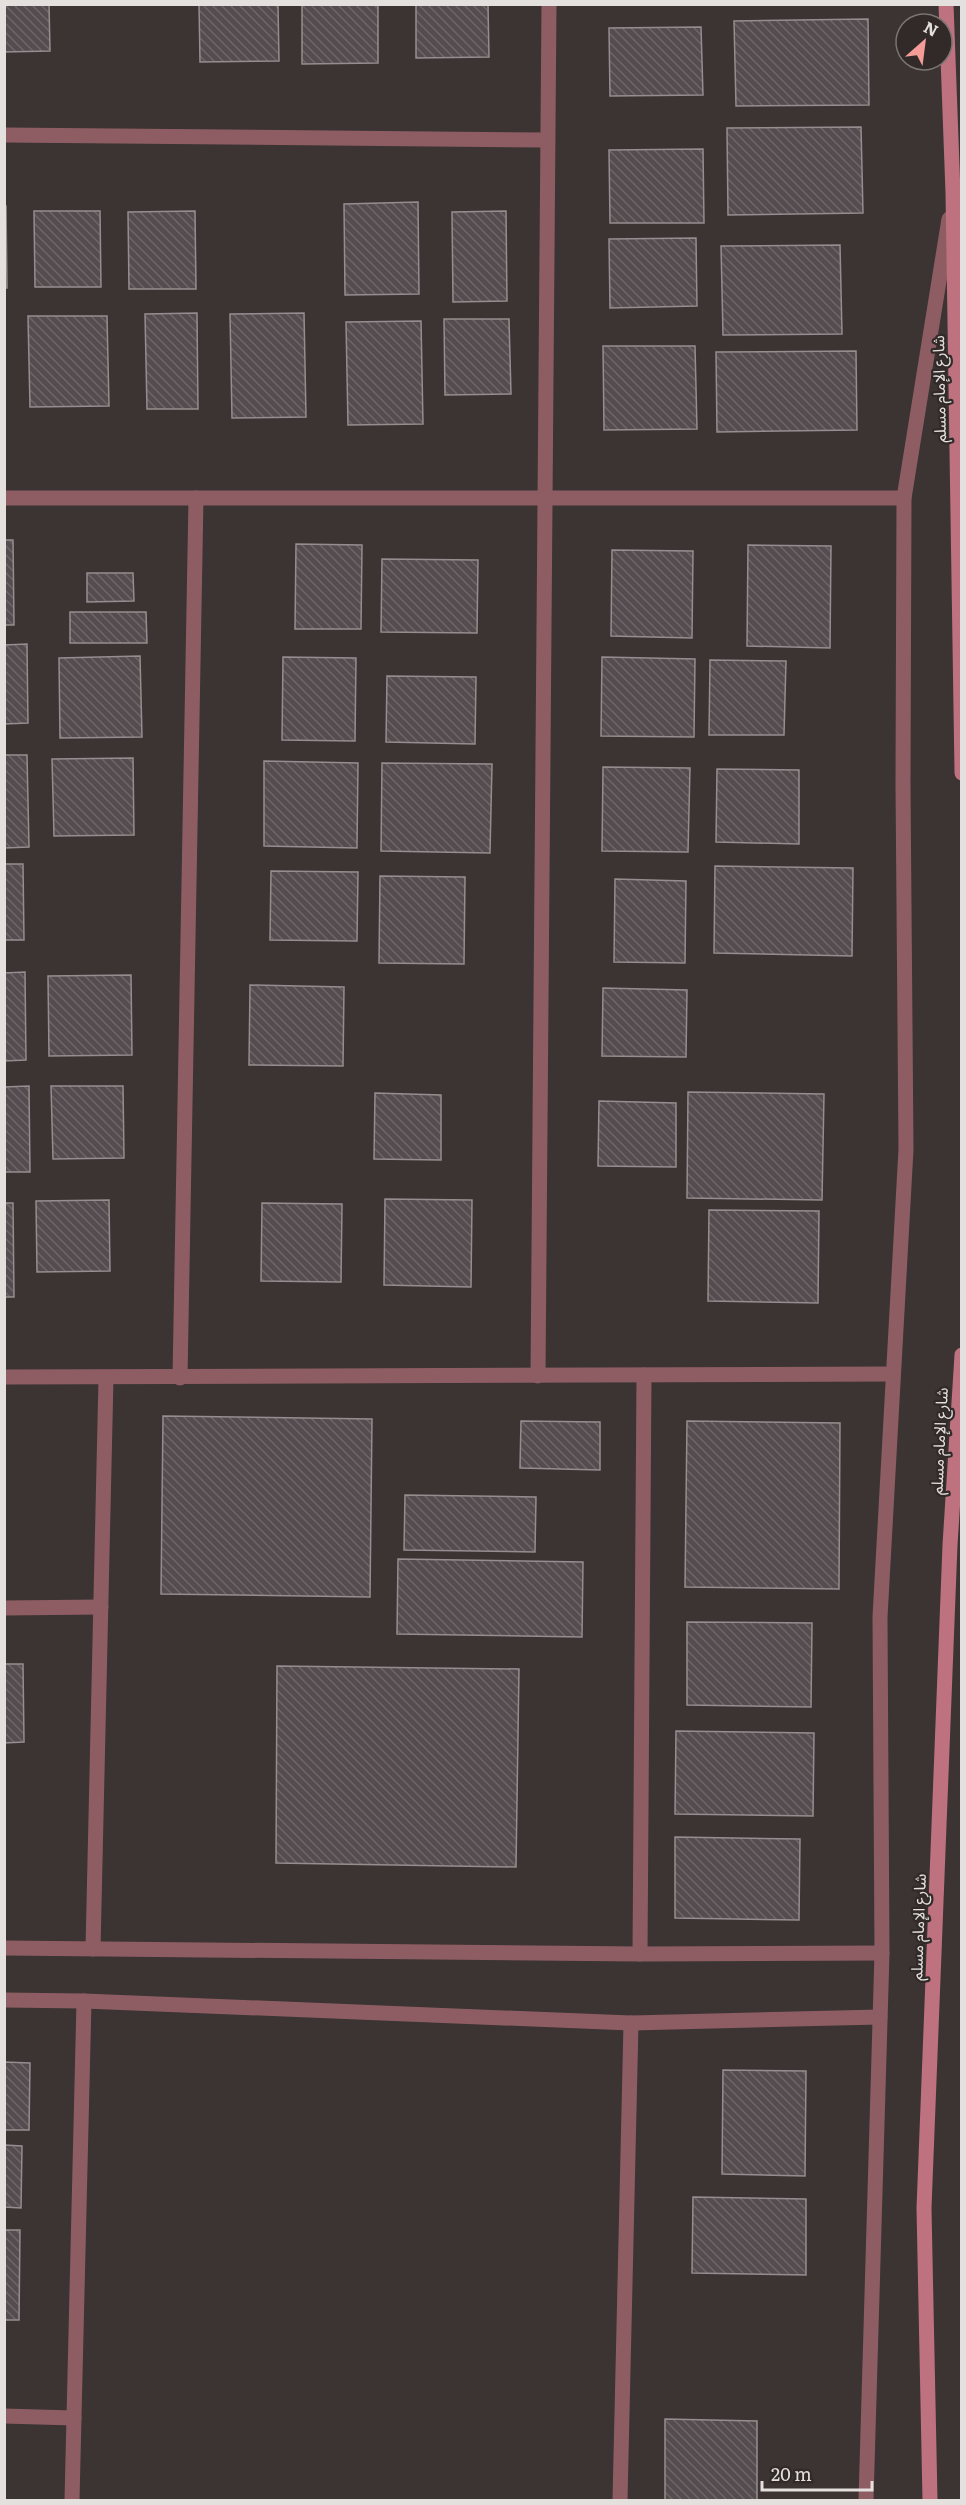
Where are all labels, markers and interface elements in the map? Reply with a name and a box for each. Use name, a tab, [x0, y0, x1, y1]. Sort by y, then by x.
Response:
north arrow	[894, 12, 954, 72]
text: N	[920, 14, 943, 42]
street label: شارع الإمام مسلم	[925, 335, 953, 443]
street label: شارع الإمام مسلم	[923, 1387, 955, 1495]
street label: شارع الإمام مسلم	[903, 1873, 933, 1981]
scale bar	[762, 2454, 872, 2492]
text: 20 m	[771, 2460, 812, 2487]

